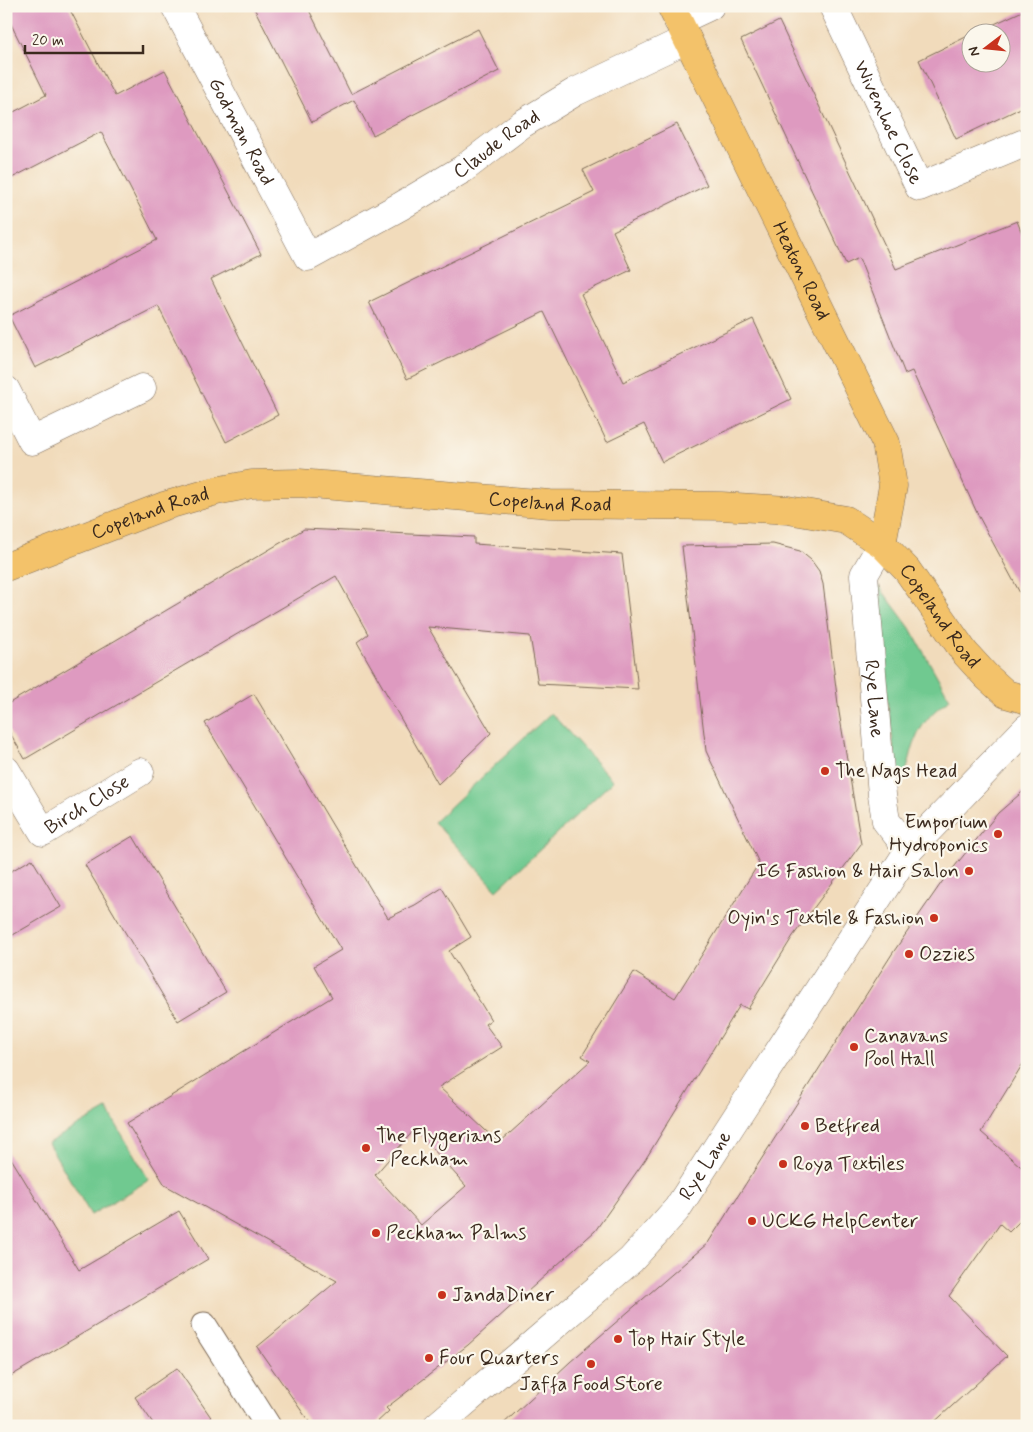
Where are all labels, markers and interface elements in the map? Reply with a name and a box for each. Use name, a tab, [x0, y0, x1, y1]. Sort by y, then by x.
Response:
scale bar	[25, 22, 142, 54]
north arrow	[960, 22, 1010, 72]
text: 20 m	[32, 31, 64, 51]
text: N	[965, 44, 984, 58]
street label: Wivenhoe Close	[847, 56, 929, 189]
street label: Godman Road	[202, 73, 281, 190]
street label: Claude Road	[448, 103, 545, 185]
street label: Heaton Road	[766, 217, 837, 325]
street label: Copeland Road	[87, 480, 212, 546]
street label: Copeland Road	[487, 485, 612, 518]
street label: Copeland Road	[893, 558, 986, 675]
street label: Rye Lane	[857, 659, 891, 739]
place label: The Nags Head	[835, 758, 957, 785]
marker: The Nags Head	[819, 765, 831, 777]
street label: Birch Close	[40, 768, 135, 841]
place label: Emporium Hydroponics	[889, 809, 988, 859]
marker: Emporium Hydroponics	[992, 828, 1004, 840]
place label: IG Fashion & Hair Salon	[757, 858, 959, 885]
marker: IG Fashion & Hair Salon	[963, 865, 975, 877]
place label: Oyin's Textile & Fashion	[727, 905, 924, 932]
marker: Oyin's Textile & Fashion	[928, 912, 940, 924]
place label: Ozzies	[919, 941, 975, 968]
marker: Ozzies	[903, 948, 915, 960]
place label: Canavans Pool Hall	[864, 1023, 948, 1073]
marker: Canavans Pool Hall	[848, 1041, 860, 1053]
place label: Betfred	[815, 1113, 880, 1140]
marker: Betfred	[799, 1120, 811, 1132]
place label: The Flygerians - Peckham	[376, 1123, 502, 1173]
street label: Rye Lane	[673, 1125, 738, 1206]
marker: The Flygerians - Peckham	[360, 1142, 372, 1154]
place label: Roya Textiles	[793, 1151, 905, 1178]
marker: Roya Textiles	[777, 1158, 789, 1170]
place label: UCKG HelpCenter	[762, 1208, 918, 1235]
marker: UCKG HelpCenter	[746, 1215, 758, 1227]
place label: Peckham Palms	[386, 1220, 526, 1247]
marker: Peckham Palms	[370, 1227, 382, 1239]
place label: JandaDiner	[452, 1282, 555, 1309]
marker: JandaDiner	[436, 1289, 448, 1301]
place label: Top Hair Style	[628, 1326, 746, 1353]
marker: Top Hair Style	[612, 1333, 624, 1345]
place label: Four Quarters	[439, 1345, 559, 1372]
marker: Four Quarters	[423, 1352, 435, 1364]
marker: Jaffa Food Store	[585, 1358, 597, 1370]
place label: Jaffa Food Store	[519, 1371, 663, 1398]

